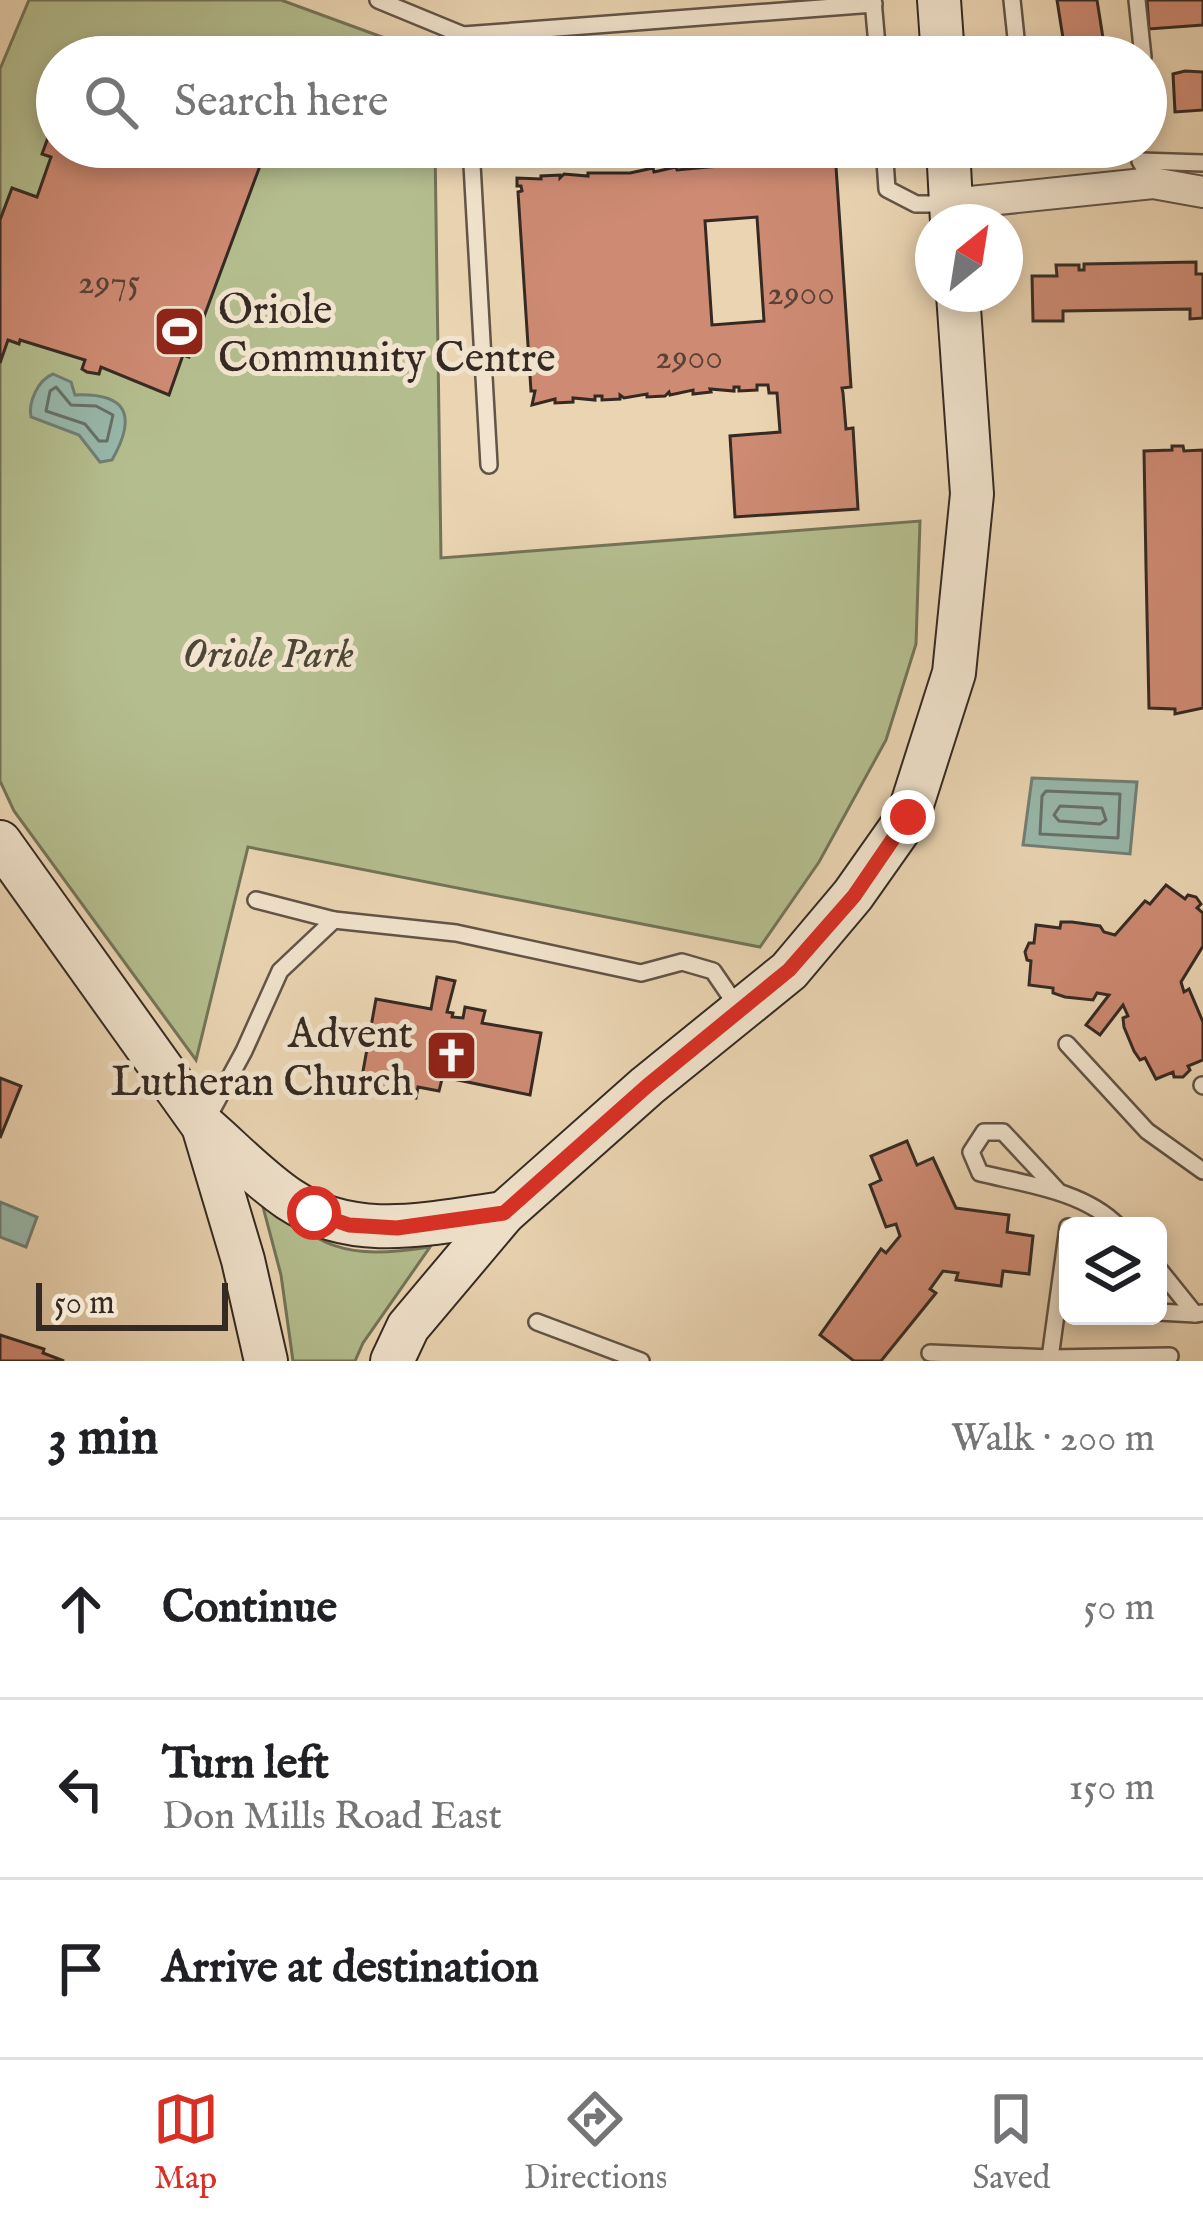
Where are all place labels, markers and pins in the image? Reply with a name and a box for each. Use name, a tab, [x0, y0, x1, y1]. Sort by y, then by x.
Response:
place label: Oriole Community Centre	[218, 285, 555, 386]
sports icon: Oriole Community Centre	[151, 304, 207, 360]
place label: Advent Lutheran Church	[111, 1009, 413, 1110]
church icon: Advent Lutheran Church	[424, 1028, 480, 1084]

